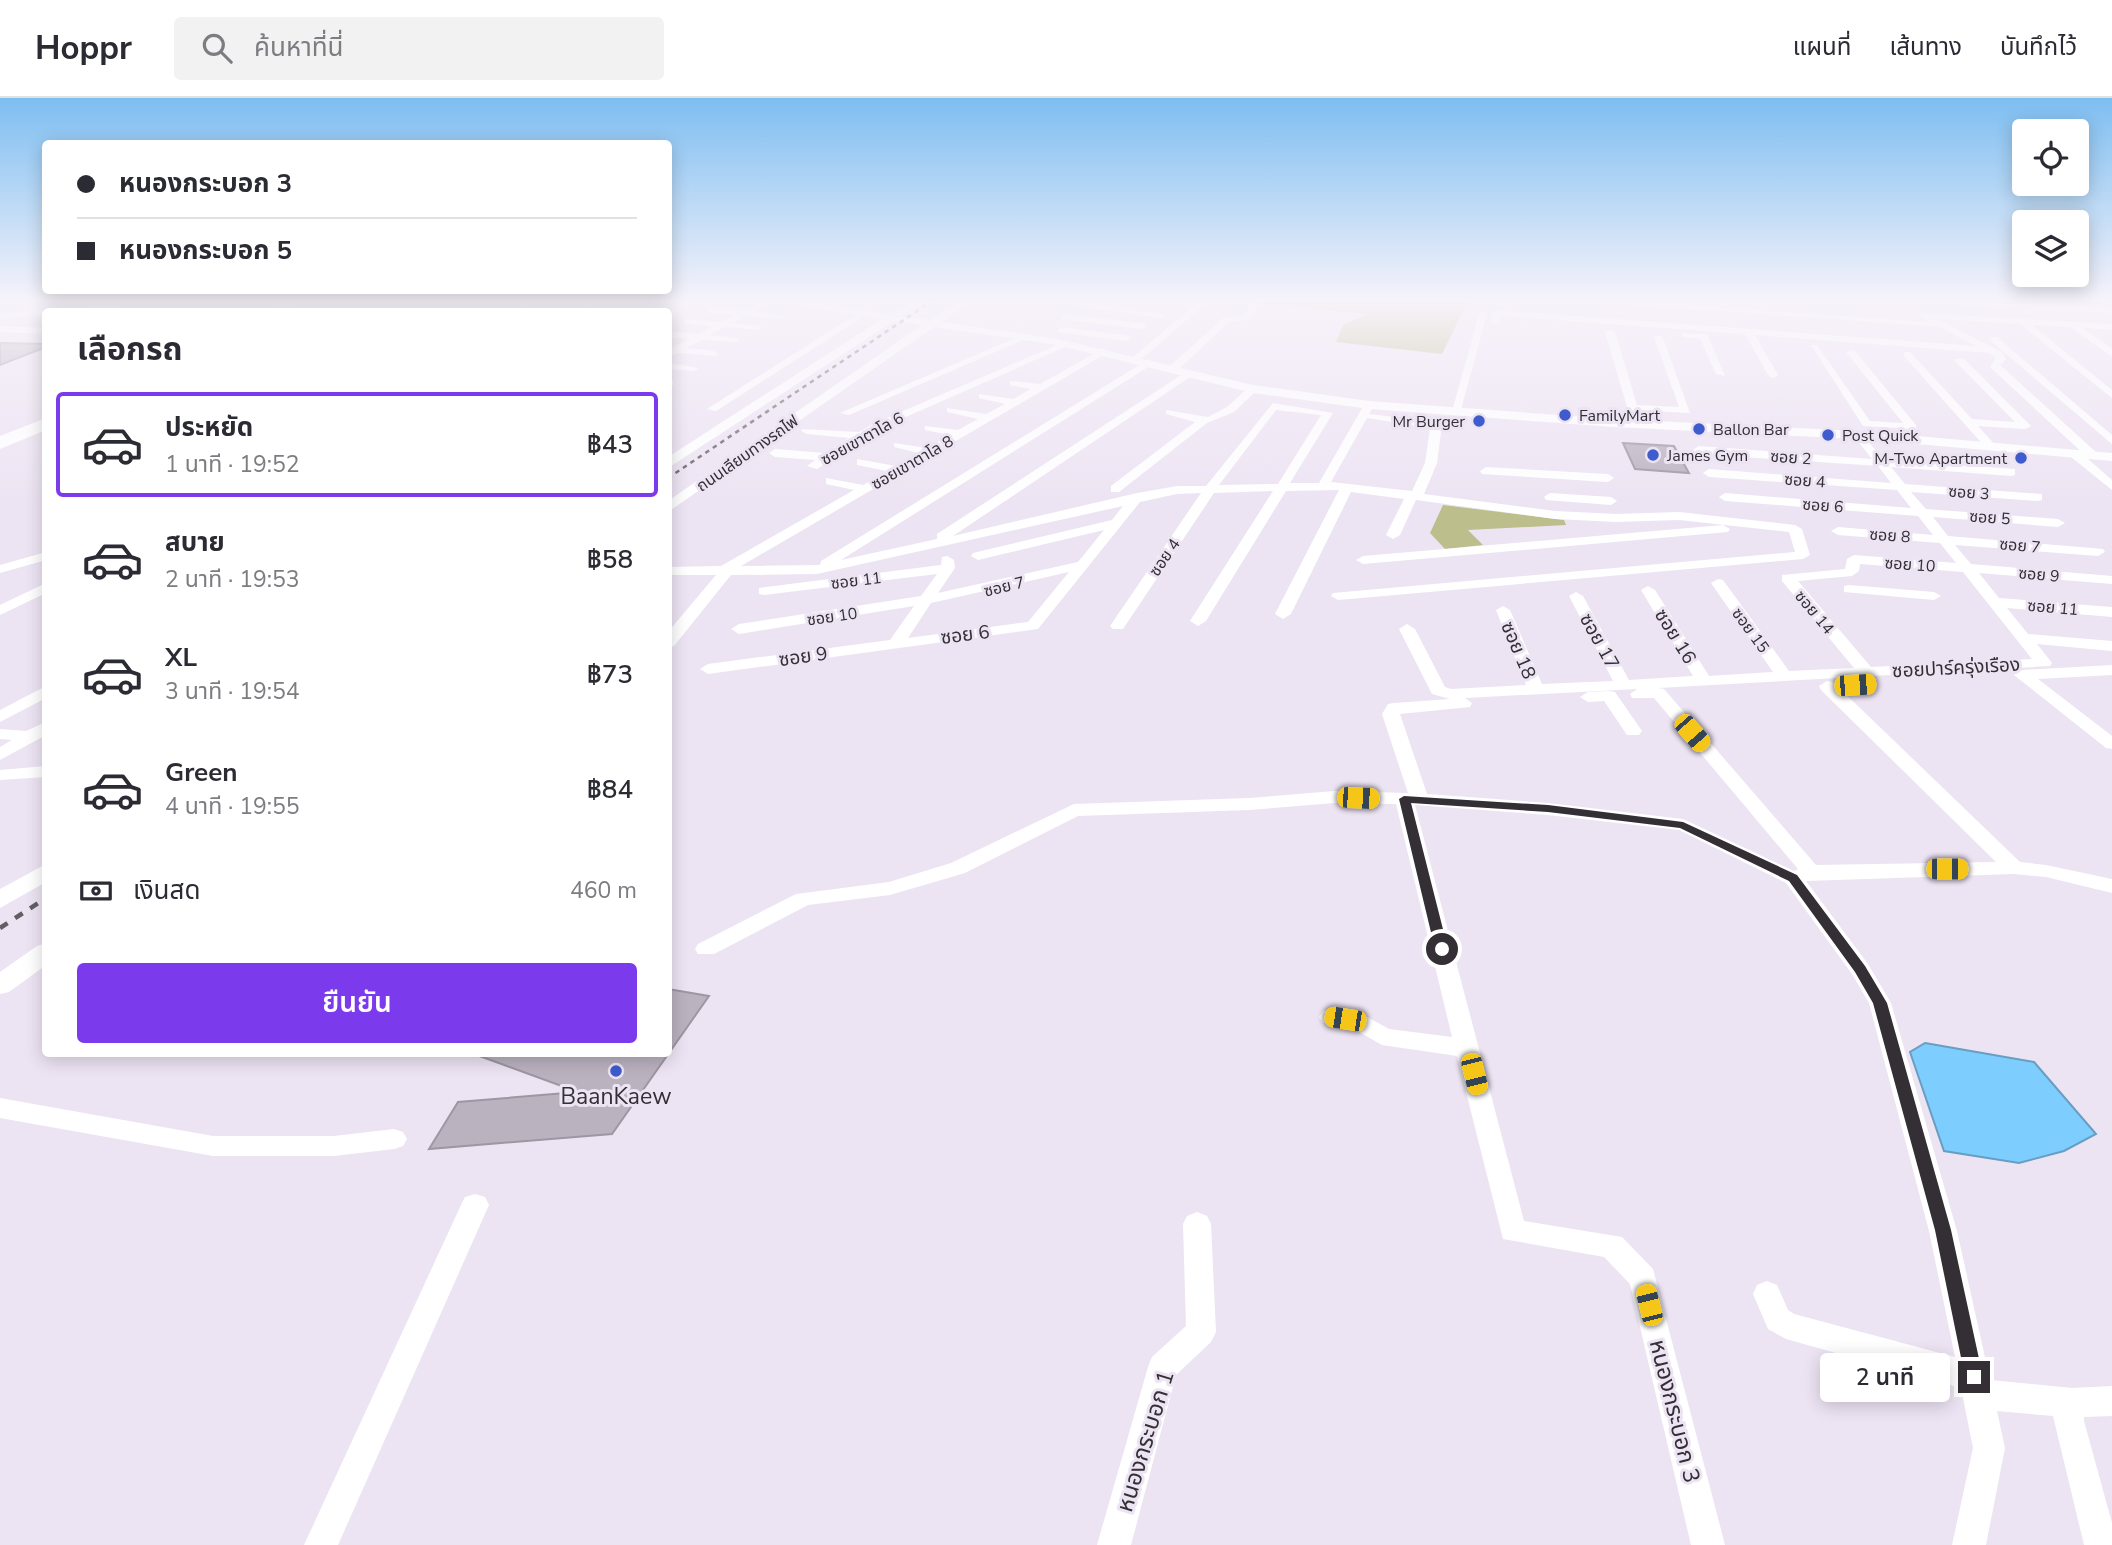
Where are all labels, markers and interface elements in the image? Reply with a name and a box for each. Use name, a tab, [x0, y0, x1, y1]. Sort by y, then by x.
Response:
search box	[174, 17, 664, 80]
text: Hoppr	[35, 26, 132, 71]
icon: search	[198, 29, 236, 67]
text: ค้นหาที่นี่	[254, 30, 344, 65]
text: แผนที่	[1793, 31, 1851, 63]
text: เส้นทาง	[1889, 31, 1962, 63]
text: บันทึกไว้	[2000, 31, 2077, 63]
map controls	[2012, 119, 2089, 287]
button: locate	[2012, 119, 2089, 196]
text: หนองกระบอก 3	[119, 166, 292, 201]
button: layers	[2012, 210, 2089, 287]
text: หนองกระบอก 5	[119, 233, 292, 268]
text: เลือกรถ	[77, 328, 182, 371]
place label: FamilyMart	[1579, 405, 1660, 427]
street label: ซอยเขาตาโล 6	[817, 407, 908, 471]
marker: FamilyMart	[1557, 407, 1573, 423]
text: ประหยัด	[165, 410, 253, 445]
street label: ถนนเลียบทางรถไฟ	[692, 410, 803, 497]
place label: Mr Burger	[1392, 411, 1465, 433]
icon: car	[81, 413, 144, 476]
marker: Mr Burger	[1471, 413, 1487, 429]
place label: Ballon Bar	[1713, 419, 1789, 441]
marker: Ballon Bar	[1691, 421, 1707, 437]
place label: Post Quick	[1842, 425, 1919, 447]
text: ฿43	[587, 427, 633, 462]
marker: Post Quick	[1820, 427, 1836, 443]
street label: ซอยเขาตาโล 8	[867, 430, 958, 495]
place label: James Gym	[1666, 445, 1748, 467]
street label: ซอย 2	[1770, 446, 1812, 470]
marker: James Gym	[1645, 447, 1661, 463]
place label: M-Two Apartment	[1874, 448, 2007, 470]
text: 1 นาที · 19:52	[165, 449, 300, 480]
marker: M-Two Apartment	[2013, 450, 2029, 466]
street label: ซอย 4	[1784, 469, 1827, 493]
street label: ซอย 3	[1948, 481, 1990, 505]
street label: ซอย 6	[1802, 494, 1844, 518]
street label: ซอย 5	[1969, 506, 2011, 530]
street label: ซอย 8	[1869, 524, 1911, 548]
text: สบาย	[165, 525, 225, 560]
icon: car	[81, 528, 144, 591]
street label: ซอย 7	[1998, 533, 2041, 559]
street label: ซอย 4	[1144, 534, 1186, 581]
text: ฿58	[587, 542, 633, 577]
street label: ซอย 10	[1884, 552, 1936, 578]
street label: ซอย 9	[2017, 562, 2060, 588]
text: 2 นาที · 19:53	[165, 564, 300, 595]
street label: ซอย 11	[830, 567, 883, 595]
street label: ซอย 7	[982, 571, 1027, 603]
street label: ซอย 14	[1789, 586, 1839, 640]
street label: ซอย 11	[2027, 595, 2079, 621]
street label: ซอย 10	[805, 603, 859, 631]
street label: ซอย 16	[1648, 604, 1702, 669]
street label: ซอย 15	[1726, 604, 1774, 658]
street label: ซอย 17	[1573, 609, 1625, 674]
street label: ซอย 18	[1494, 617, 1542, 683]
street label: ซอย 6	[939, 619, 991, 651]
text: XL	[165, 640, 197, 675]
street label: ซอย 9	[777, 641, 829, 673]
icon: car	[81, 643, 144, 706]
street label: ซอยปาร์ครุ่งเรือง	[1891, 652, 2021, 684]
text: ฿73	[587, 657, 633, 692]
car	[1834, 673, 1877, 697]
text: 3 นาที · 19:54	[165, 676, 300, 707]
car	[1671, 710, 1714, 756]
text: Green	[165, 755, 238, 790]
icon: car	[81, 758, 144, 821]
text: ฿84	[587, 772, 633, 807]
car	[1337, 787, 1380, 809]
text: 4 นาที · 19:55	[165, 791, 300, 822]
car	[1927, 859, 1969, 880]
icon: cash	[77, 872, 115, 910]
text: เงินสด	[133, 873, 200, 908]
text: 460 m	[570, 875, 637, 906]
route start	[1426, 933, 1458, 965]
button: ยืนยัน	[77, 963, 637, 1043]
car	[1323, 1005, 1368, 1033]
car	[1459, 1051, 1490, 1097]
marker: BaanKaew	[608, 1063, 624, 1079]
place label: BaanKaew	[561, 1081, 672, 1112]
car	[1634, 1282, 1665, 1328]
street label: หนองกระบอก 3	[1642, 1336, 1707, 1486]
callout: 2 นาที	[1820, 1352, 1950, 1402]
route end	[1958, 1361, 1990, 1393]
text: 2 นาที	[1856, 1362, 1914, 1393]
street label: หนองกระบอก 1	[1109, 1367, 1182, 1516]

